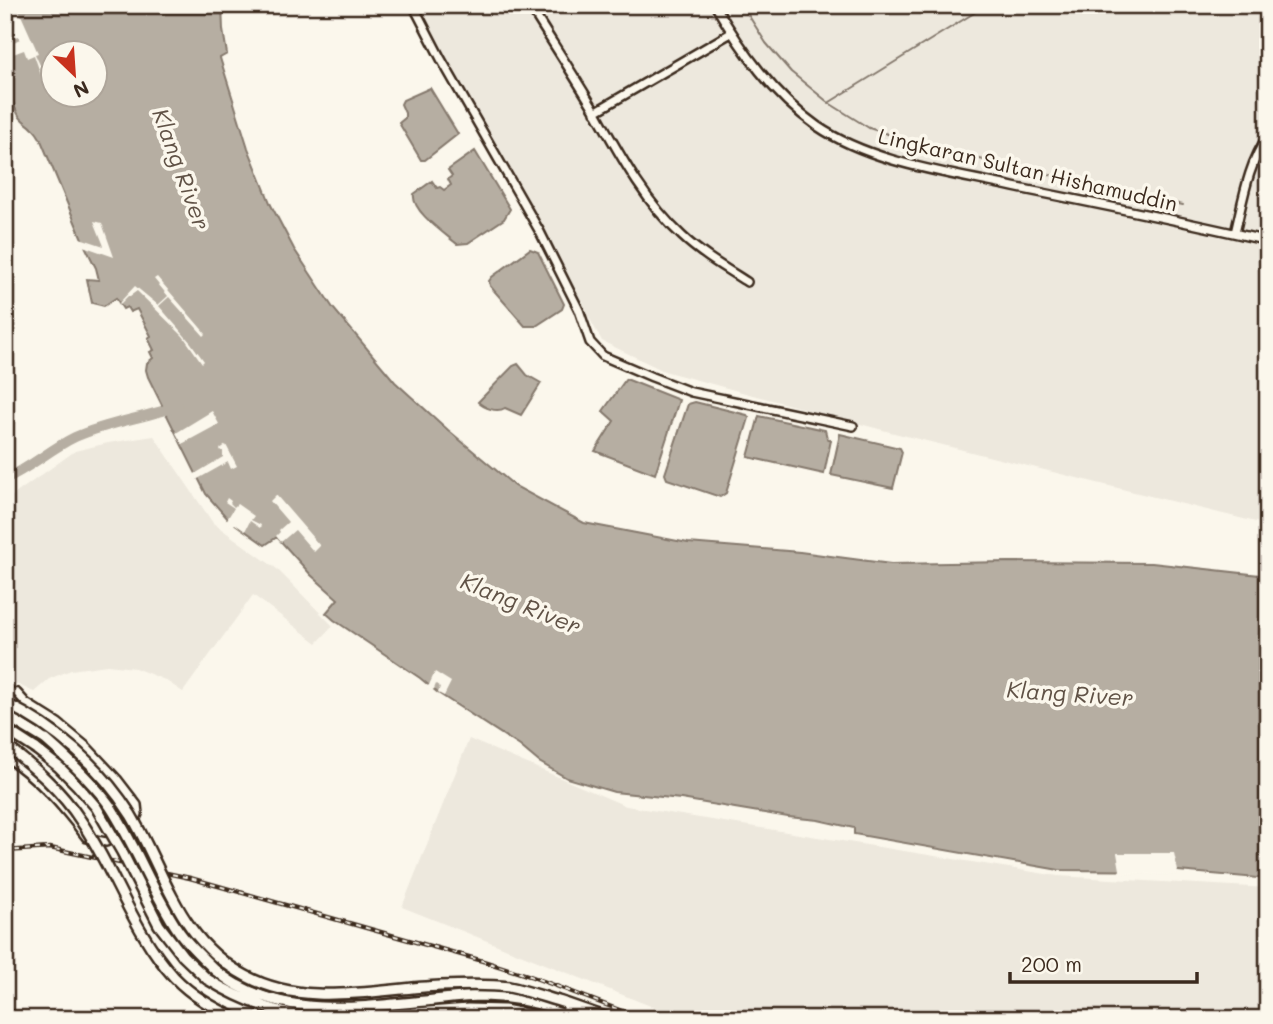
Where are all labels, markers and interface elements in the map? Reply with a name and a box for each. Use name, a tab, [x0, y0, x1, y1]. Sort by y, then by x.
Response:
north arrow	[38, 38, 108, 108]
text: N	[70, 75, 93, 104]
water label: Klang River	[146, 104, 218, 234]
street label: Lingkaran Sultan Hishamuddin	[876, 121, 1180, 217]
water label: Klang River	[456, 565, 586, 641]
water label: Klang River	[1005, 674, 1135, 712]
scale bar	[1010, 940, 1198, 984]
text: 200 m	[1021, 950, 1082, 977]

